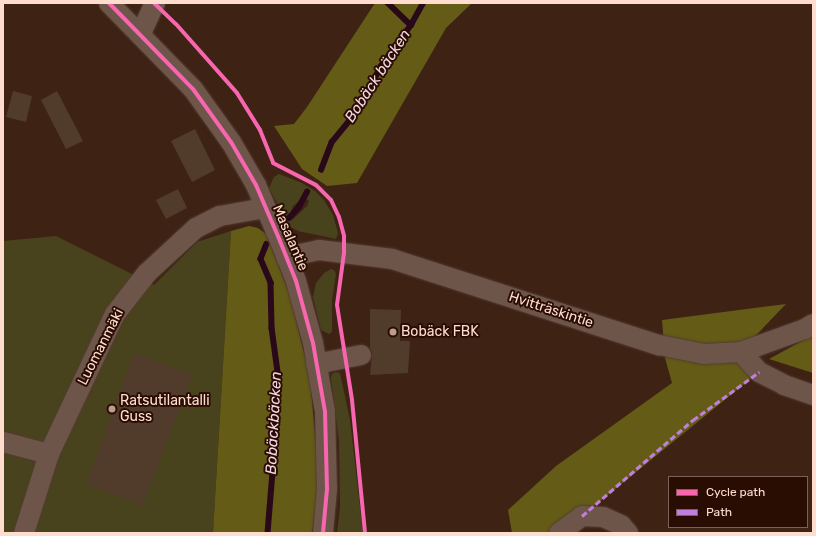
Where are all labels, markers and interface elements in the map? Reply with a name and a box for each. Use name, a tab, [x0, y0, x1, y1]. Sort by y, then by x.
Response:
water label: Bobäck bäcken	[341, 26, 415, 126]
street label: Masalantie	[269, 203, 311, 273]
street label: Hvitträskintie	[507, 288, 595, 332]
street label: Luomanmäki	[75, 306, 127, 388]
place label: Bobäck FBK	[401, 324, 479, 340]
marker: Bobäck FBK	[388, 327, 398, 337]
water label: Bobäckbäcken	[262, 371, 286, 475]
place label: Ratsutilantalli Guss	[120, 393, 210, 426]
marker: Ratsutilantalli Guss	[107, 404, 117, 414]
legend	[668, 476, 808, 528]
text: Cycle path	[706, 485, 765, 499]
text: Path	[706, 505, 732, 519]

